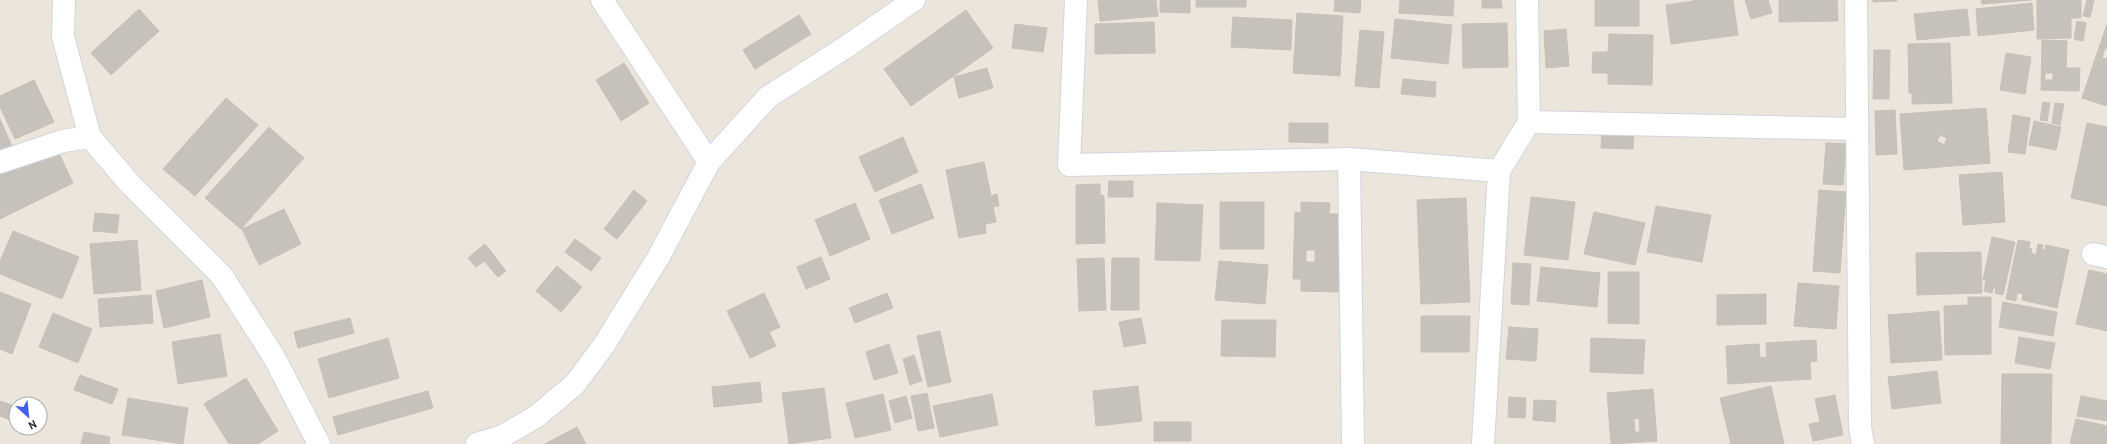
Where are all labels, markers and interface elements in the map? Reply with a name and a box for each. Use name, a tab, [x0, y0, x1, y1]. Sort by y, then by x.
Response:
north arrow	[8, 396, 48, 436]
text: N	[26, 417, 39, 433]

